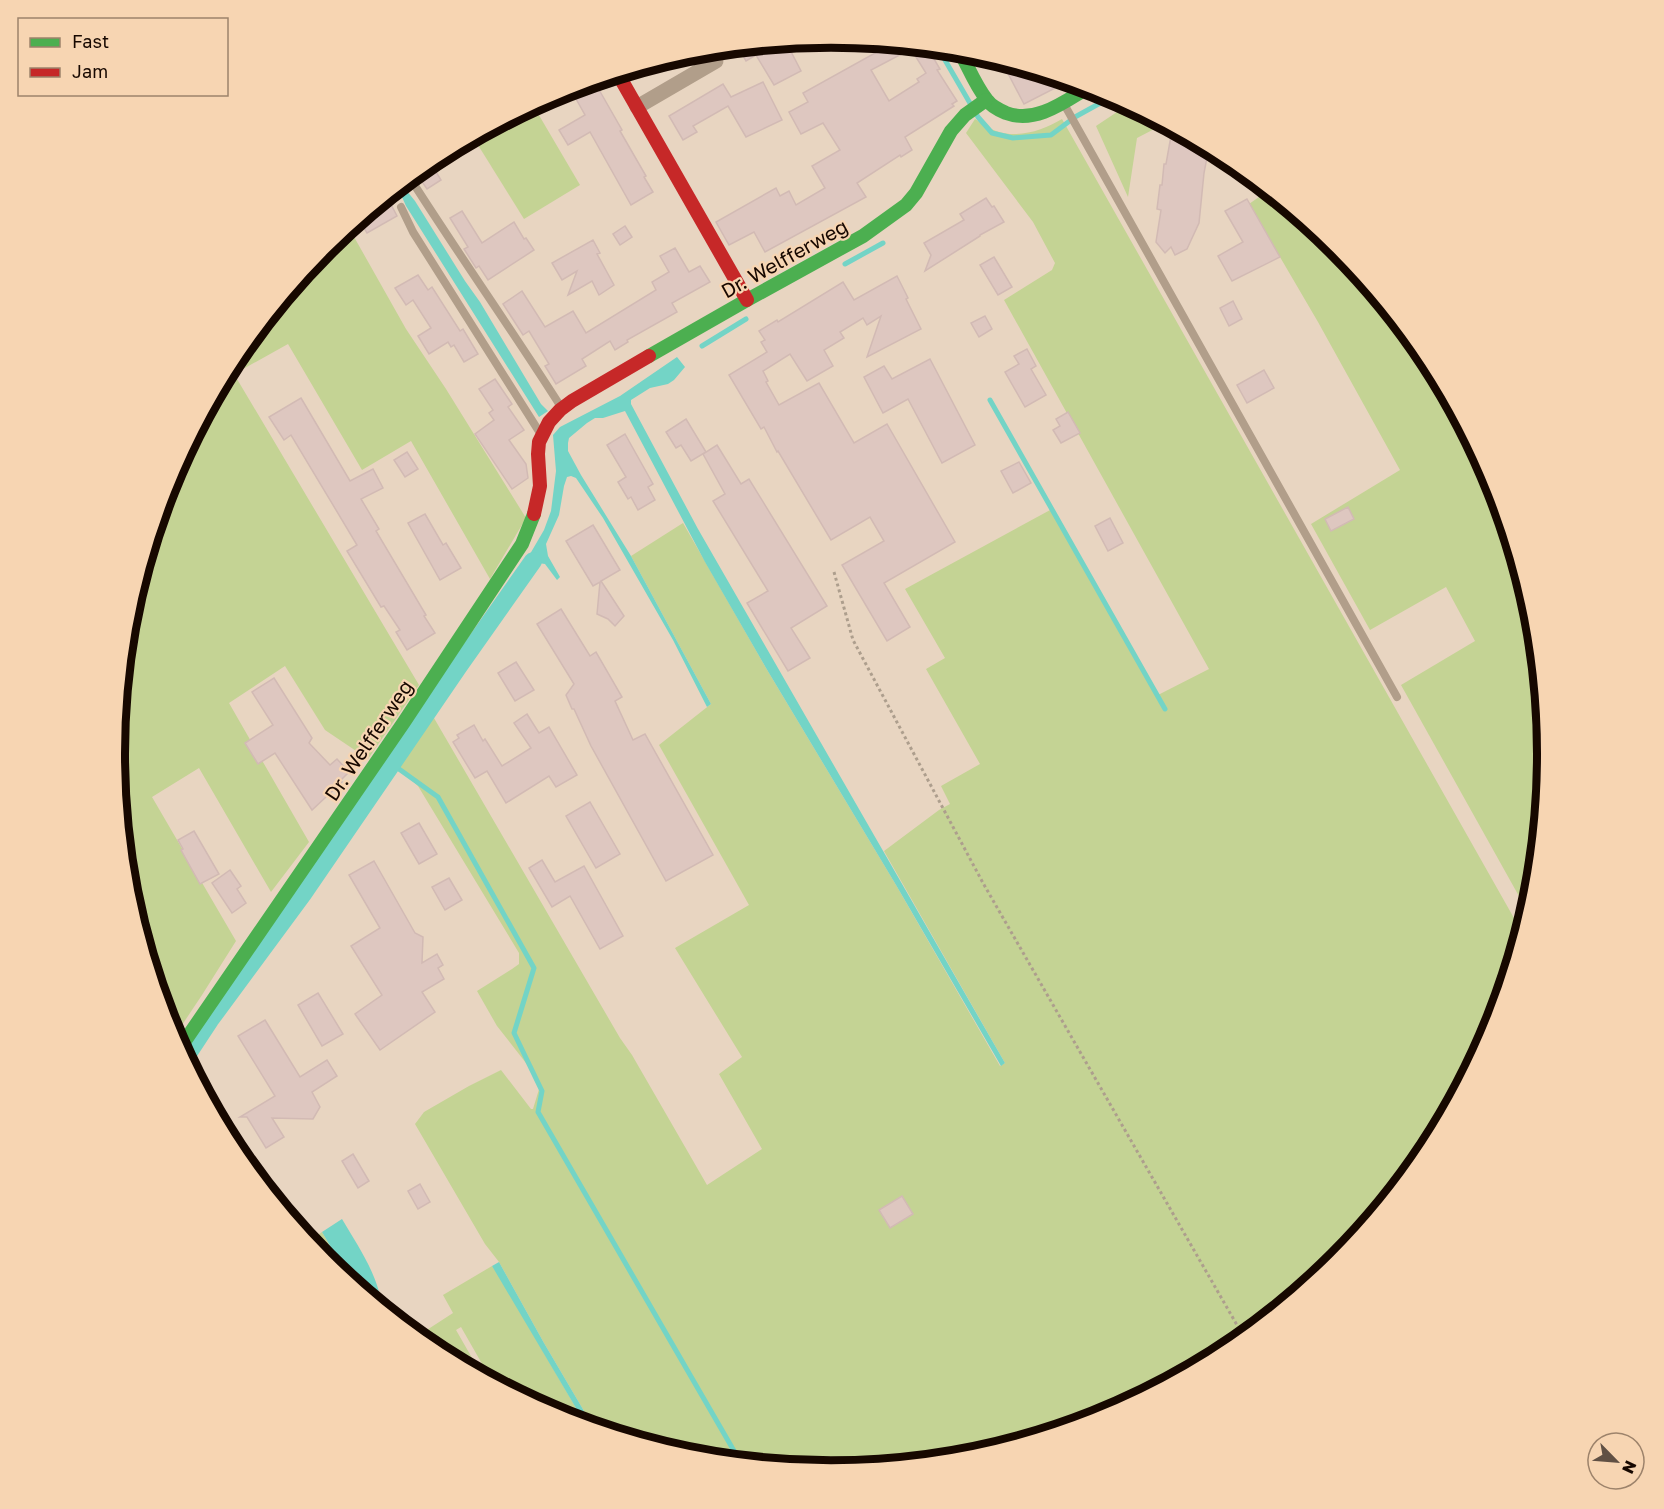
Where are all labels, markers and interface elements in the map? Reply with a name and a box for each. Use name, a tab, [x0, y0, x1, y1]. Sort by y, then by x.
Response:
legend	[18, 18, 228, 96]
text: Fast	[72, 30, 109, 52]
text: Jam	[72, 60, 108, 82]
street label: Dr. Welfferweg	[717, 213, 851, 303]
street label: Dr. Welfferweg	[319, 675, 417, 805]
north arrow	[1586, 1431, 1646, 1491]
text: N	[1618, 1458, 1641, 1477]

